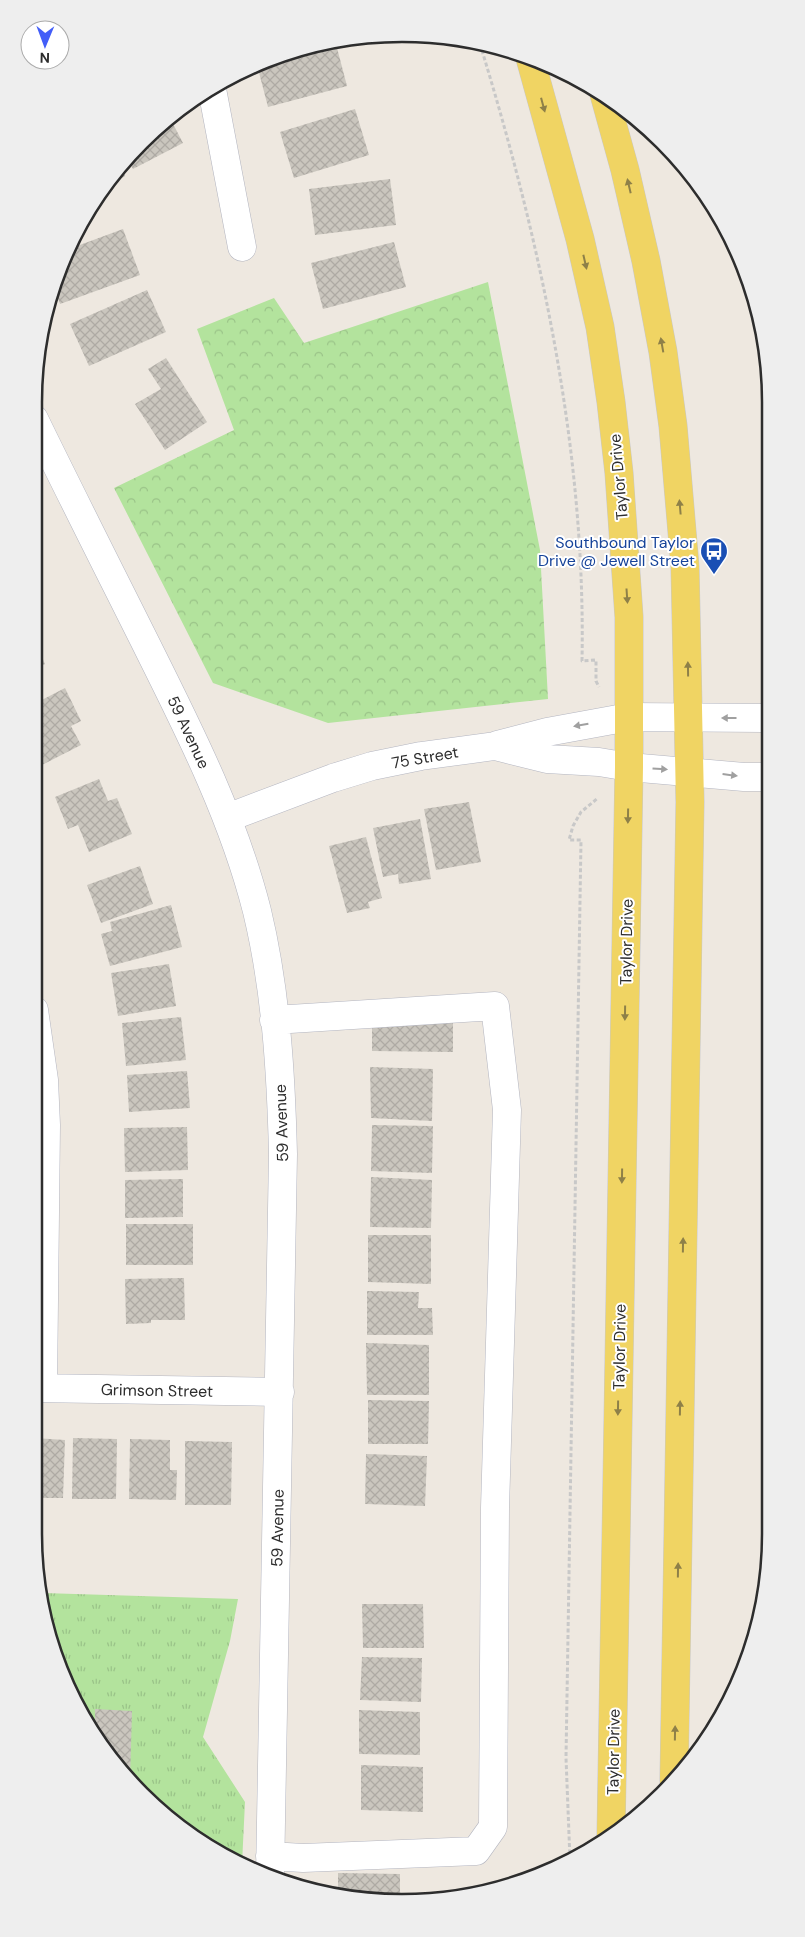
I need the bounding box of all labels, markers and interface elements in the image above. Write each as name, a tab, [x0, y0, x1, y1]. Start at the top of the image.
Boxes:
north arrow	[20, 20, 70, 70]
text: N	[40, 49, 50, 67]
one-way arrow	[539, 97, 547, 112]
one-way arrow	[625, 179, 633, 194]
one-way arrow	[581, 254, 589, 269]
one-way arrow	[657, 337, 665, 353]
street label: Taylor Drive	[604, 433, 633, 521]
one-way arrow	[676, 498, 684, 514]
place label: Southbound Taylor Drive @ Jewell Street	[538, 532, 695, 571]
bus stop icon: Southbound Taylor Drive @ Jewell Street	[699, 536, 729, 575]
one-way arrow	[624, 588, 632, 604]
one-way arrow	[684, 661, 692, 677]
street label: 59 Avenue	[163, 692, 215, 772]
one-way arrow	[721, 714, 737, 722]
one-way arrow	[573, 722, 589, 730]
street label: 75 Street	[390, 741, 460, 774]
one-way arrow	[652, 765, 668, 773]
one-way arrow	[722, 771, 738, 779]
one-way arrow	[624, 808, 632, 824]
street label: Taylor Drive	[615, 899, 638, 985]
one-way arrow	[621, 1005, 629, 1021]
street label: 59 Avenue	[270, 1084, 293, 1162]
one-way arrow	[618, 1168, 626, 1184]
one-way arrow	[679, 1237, 687, 1253]
street label: Taylor Drive	[608, 1304, 631, 1390]
street label: Grimson Street	[101, 1379, 213, 1402]
one-way arrow	[676, 1399, 684, 1415]
one-way arrow	[614, 1400, 622, 1416]
street label: 59 Avenue	[266, 1489, 289, 1567]
one-way arrow	[674, 1562, 682, 1578]
street label: Taylor Drive	[602, 1709, 625, 1795]
one-way arrow	[671, 1724, 679, 1740]

